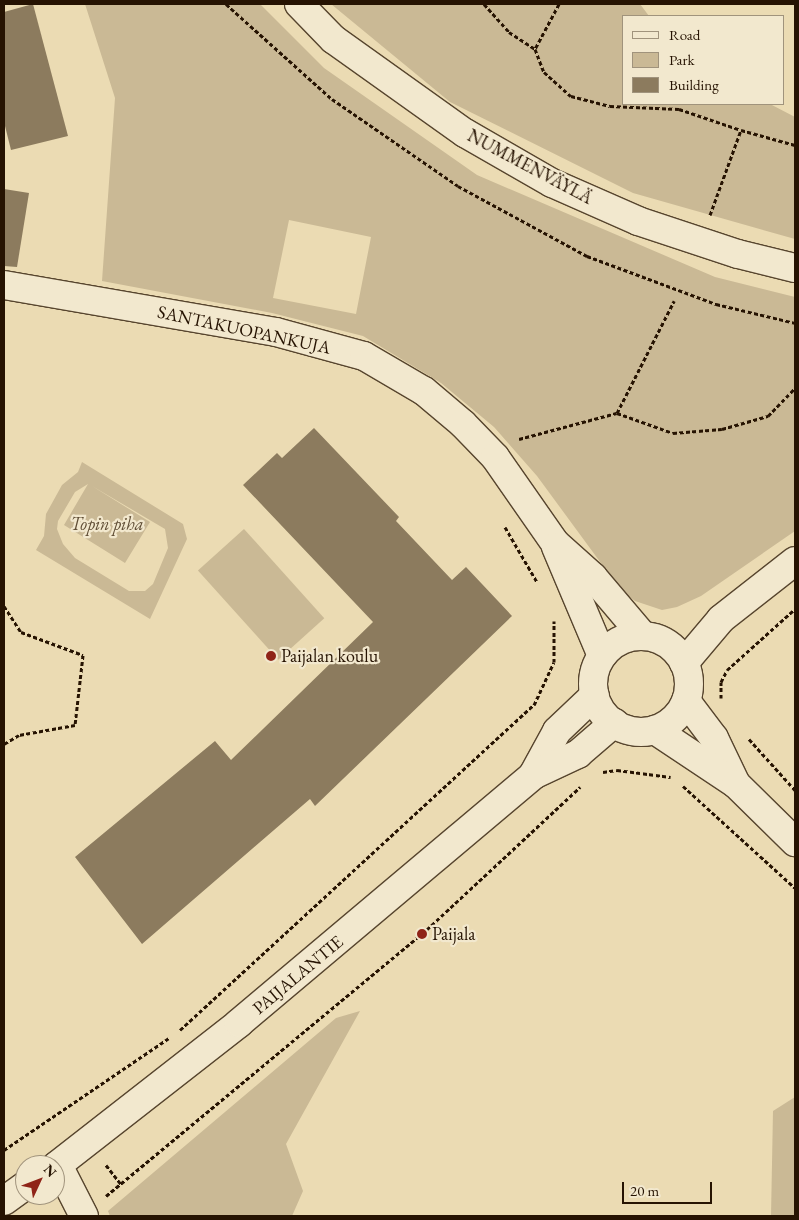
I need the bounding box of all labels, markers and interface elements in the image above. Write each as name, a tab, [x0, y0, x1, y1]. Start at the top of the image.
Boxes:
legend	[622, 15, 784, 105]
text: Road	[669, 25, 700, 44]
text: Park	[669, 50, 695, 69]
text: Building	[669, 75, 719, 94]
street label: NUMMENVÄYLÄ	[464, 125, 596, 209]
street label: SANTAKUOPANKUJA	[155, 301, 333, 359]
park label: Topin piha	[70, 513, 144, 535]
place label: Paijalan koulu	[281, 645, 378, 667]
marker: Paijalan koulu	[265, 650, 277, 662]
place label: Paijala	[432, 923, 475, 945]
marker: Paijala	[416, 928, 428, 940]
street label: PAIJALANTIE	[249, 931, 347, 1019]
north arrow	[15, 1155, 65, 1205]
text: N	[40, 1160, 61, 1181]
scale bar	[624, 1172, 714, 1204]
text: 20 m	[630, 1181, 659, 1200]

